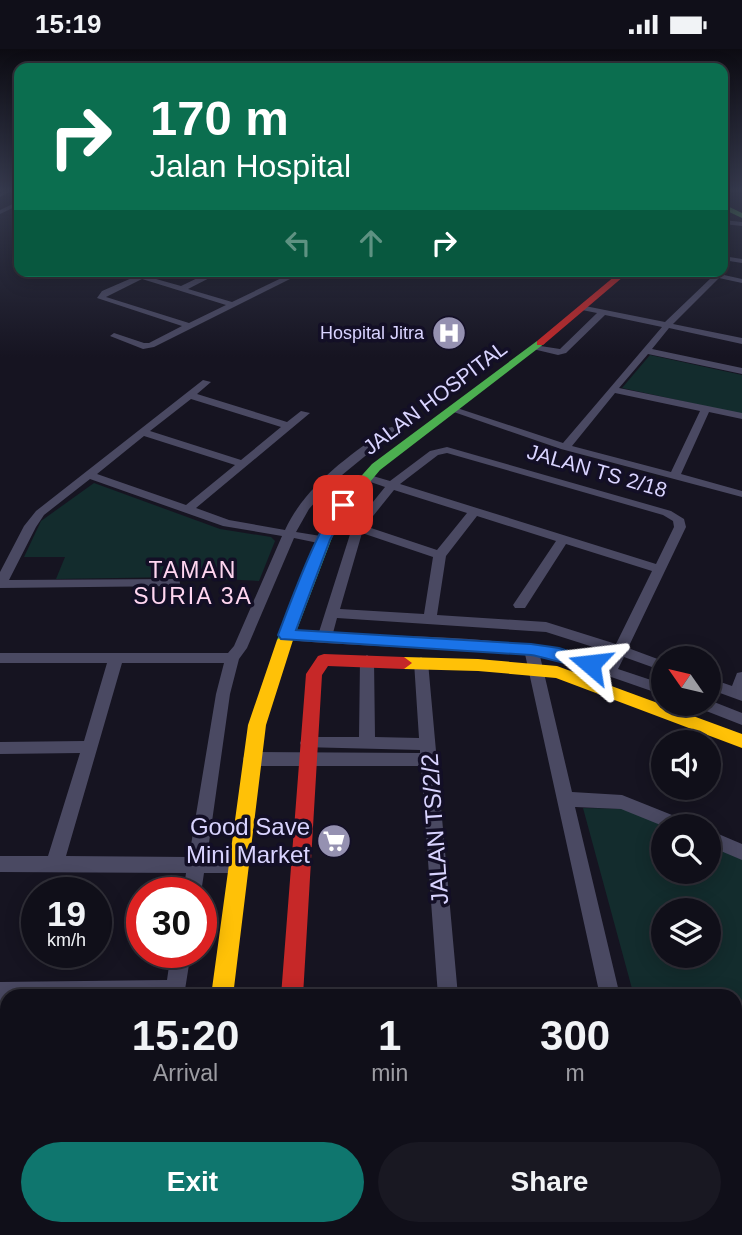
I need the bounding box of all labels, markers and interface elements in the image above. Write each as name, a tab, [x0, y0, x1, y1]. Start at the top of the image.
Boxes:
text: 15:19	[35, 9, 102, 39]
icon: right	[35, 91, 126, 182]
text: 170 m	[150, 91, 289, 145]
text: Jalan Hospital	[150, 148, 351, 184]
icon: left	[279, 224, 317, 262]
icon: ahead	[352, 224, 390, 262]
icon: right	[425, 224, 463, 262]
hospital icon: Hospital Jitra	[430, 314, 468, 352]
place label: Hospital Jitra	[320, 323, 425, 343]
street label: JALAN HOSPITAL	[358, 336, 511, 459]
street label: JALAN TS 2/18	[525, 440, 670, 501]
pin	[313, 475, 373, 535]
icon: arrive	[324, 486, 362, 524]
district label: TAMAN SURIA 3A	[133, 557, 253, 609]
position arrow	[553, 627, 627, 701]
north arrow	[651, 646, 721, 716]
map controls	[651, 646, 721, 968]
button: sound	[651, 730, 721, 800]
street label: JALAN TS/2/2	[416, 752, 453, 906]
place label: Good Save Mini Market	[186, 813, 310, 868]
button: search	[651, 814, 721, 884]
supermarket icon: Good Save Mini Market	[315, 822, 353, 860]
speed limit sign: 30	[126, 877, 217, 968]
text: 19	[47, 894, 86, 933]
button: layers	[651, 898, 721, 968]
text: km/h	[47, 930, 86, 950]
text: 15:20	[132, 1012, 239, 1059]
text: 1	[378, 1012, 401, 1059]
text: 300	[540, 1012, 610, 1059]
text: Arrival	[153, 1060, 218, 1086]
text: min	[371, 1060, 408, 1086]
text: m	[566, 1060, 585, 1086]
button: Exit	[21, 1142, 364, 1222]
button: Share	[378, 1142, 721, 1222]

